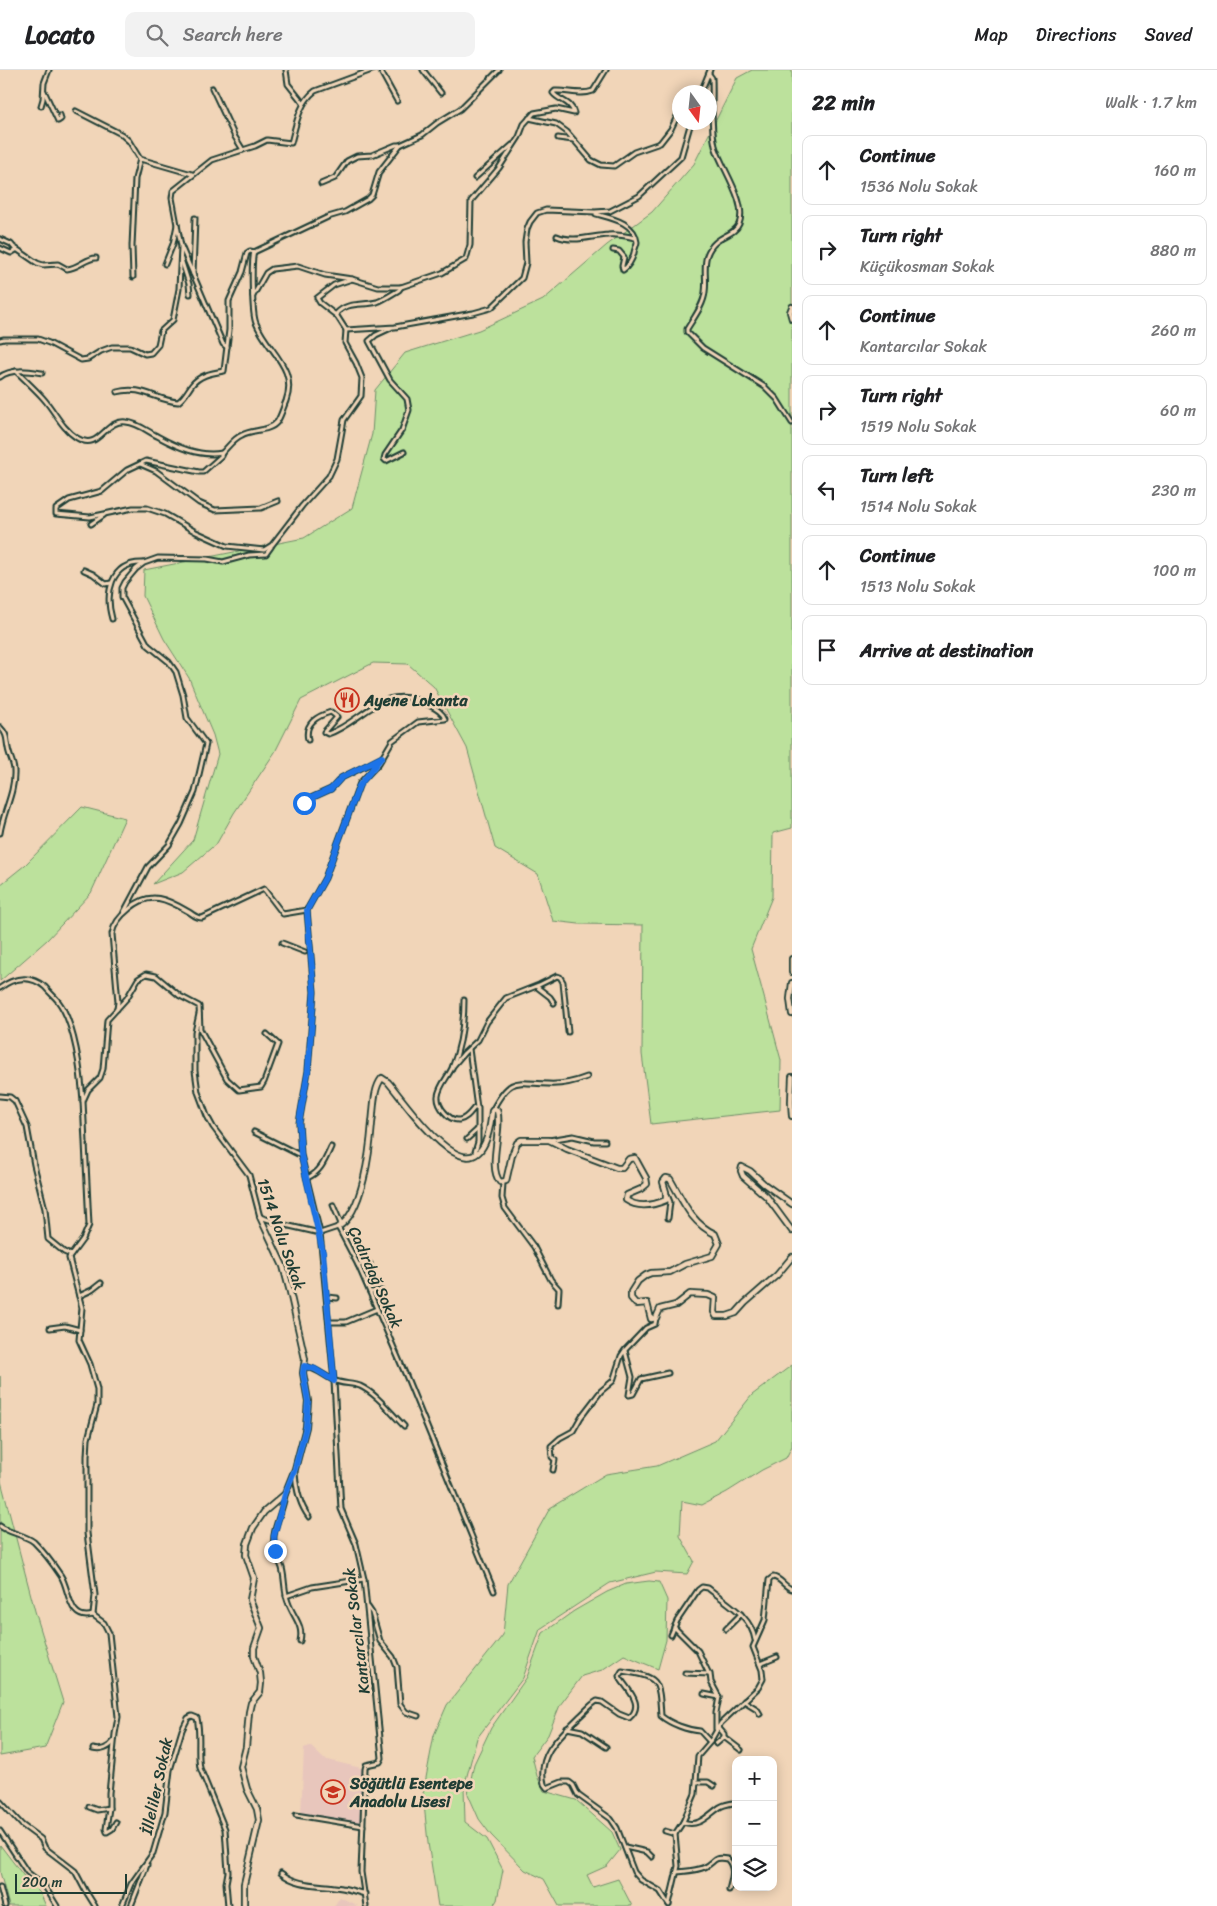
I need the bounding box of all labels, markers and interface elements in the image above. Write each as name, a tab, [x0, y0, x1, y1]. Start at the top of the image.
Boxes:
search box	[125, 12, 475, 57]
text: Locato	[25, 14, 95, 56]
text: Search here	[183, 18, 283, 51]
text: Map	[975, 19, 1008, 51]
text: Directions	[1036, 19, 1117, 51]
text: Saved	[1145, 19, 1192, 51]
icon: search	[143, 21, 171, 49]
text: 22 min	[812, 84, 875, 122]
north arrow	[672, 85, 717, 130]
text: Walk · 1.7 km	[1105, 88, 1197, 117]
text: Continue	[860, 139, 936, 172]
icon: ahead	[813, 156, 841, 184]
text: 160 m	[1153, 156, 1196, 185]
text: 1536 Nolu Sokak	[860, 172, 978, 201]
text: Turn right	[860, 219, 942, 252]
icon: right	[813, 236, 841, 264]
text: 880 m	[1150, 236, 1196, 265]
text: Küçükosman Sokak	[860, 252, 995, 281]
text: Continue	[860, 299, 936, 332]
icon: ahead	[813, 316, 841, 344]
text: 260 m	[1151, 316, 1196, 345]
text: Kantarcılar Sokak	[860, 332, 987, 361]
text: Turn right	[860, 379, 942, 412]
icon: right	[813, 396, 841, 424]
text: 60 m	[1160, 396, 1196, 425]
text: 1519 Nolu Sokak	[860, 412, 977, 441]
text: Turn left	[860, 459, 933, 492]
icon: left	[813, 476, 841, 504]
text: 230 m	[1151, 476, 1196, 505]
text: 1514 Nolu Sokak	[860, 492, 977, 521]
text: Continue	[860, 539, 936, 572]
icon: ahead	[813, 556, 841, 584]
text: 100 m	[1152, 556, 1196, 585]
text: 1513 Nolu Sokak	[860, 572, 976, 601]
text: Arrive at destination	[860, 634, 1033, 667]
icon: arrive	[813, 636, 841, 664]
place label: Ayene Lokanta	[363, 686, 468, 715]
restaurant icon: Ayene Lokanta	[334, 687, 360, 713]
route start	[293, 792, 316, 815]
street label: 1514 Nolu Sokak	[249, 1174, 314, 1294]
street label: Çadırdağ Sokak	[340, 1221, 411, 1333]
route end	[264, 1540, 287, 1563]
street label: Kantarcılar Sokak	[334, 1566, 379, 1696]
street label: İlleliler Sokak	[132, 1734, 181, 1838]
map controls	[732, 1756, 777, 1891]
button: +	[732, 1756, 777, 1801]
place label: Söğütlü Esentepe Anadolu Lisesi	[349, 1769, 473, 1816]
school or university icon: Söğütlü Esentepe Anadolu Lisesi	[320, 1779, 346, 1805]
button: −	[732, 1801, 777, 1846]
button: layers	[732, 1846, 777, 1891]
text: 200 m	[22, 1870, 62, 1895]
scale bar	[15, 1871, 128, 1894]

